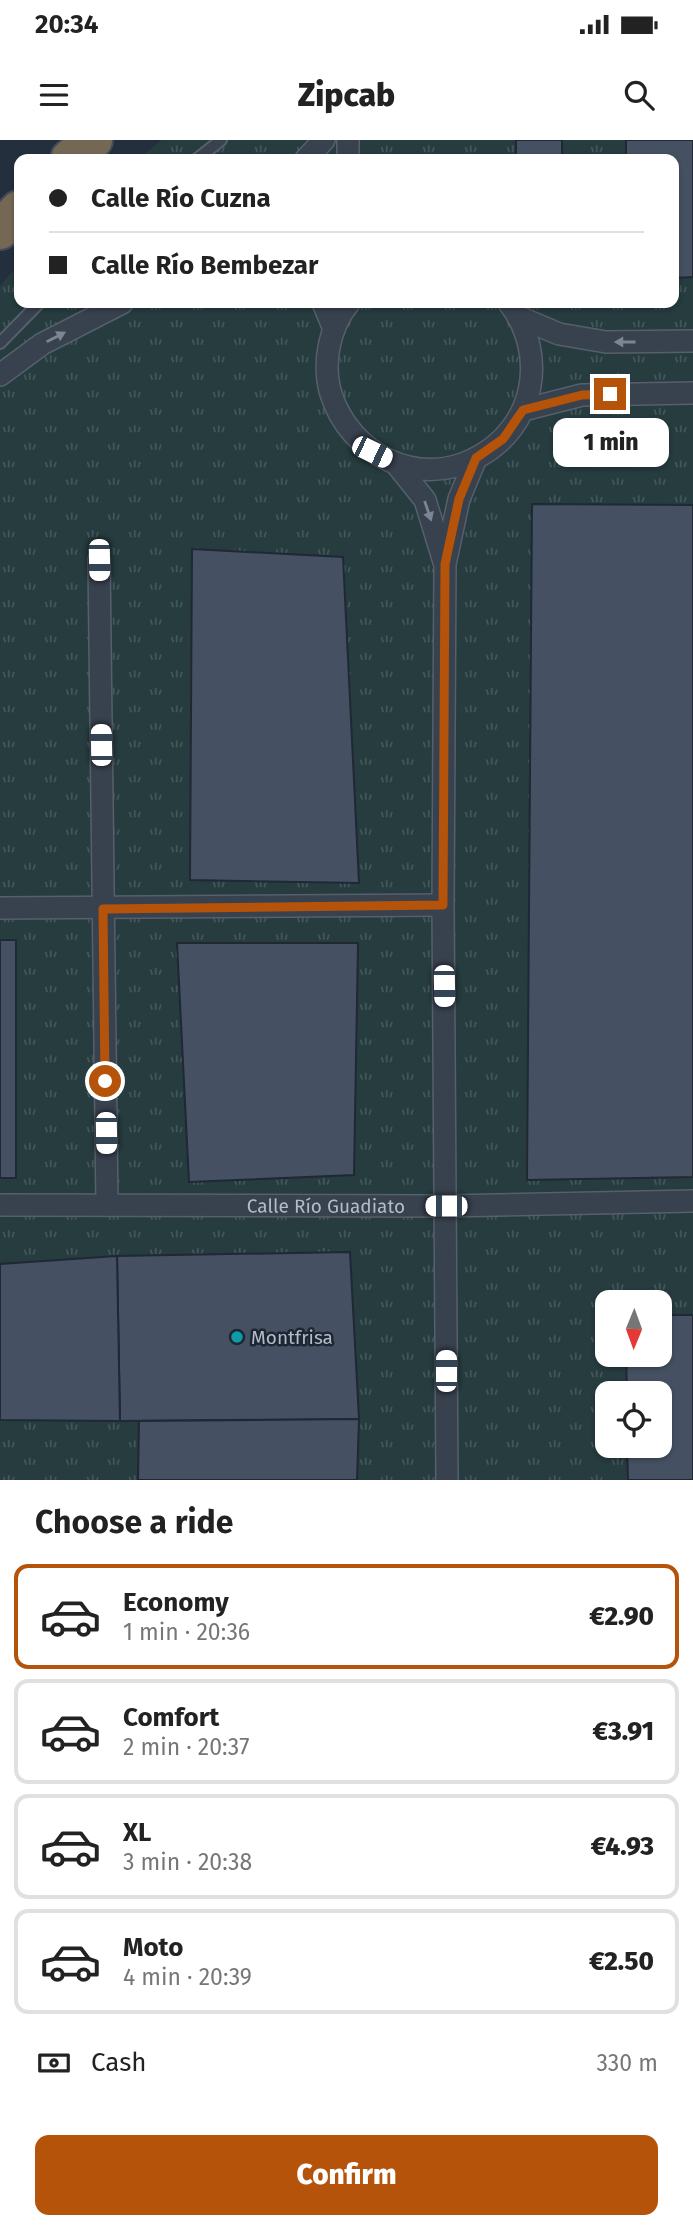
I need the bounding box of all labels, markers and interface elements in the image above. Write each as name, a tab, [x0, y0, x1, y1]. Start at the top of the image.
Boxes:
text: 20:34	[35, 9, 98, 40]
icon: menu	[35, 76, 73, 114]
text: Zipcab	[298, 76, 395, 114]
icon: search	[620, 76, 658, 114]
text: Calle Río Cuzna	[91, 183, 271, 214]
text: Calle Río Bembezar	[91, 250, 318, 281]
one-way arrow	[46, 331, 66, 342]
one-way arrow	[614, 336, 636, 348]
route end	[594, 378, 626, 410]
callout: 1 min	[552, 418, 668, 468]
text: 1 min	[583, 428, 639, 456]
car	[349, 433, 396, 471]
one-way arrow	[423, 500, 434, 521]
car	[89, 539, 110, 581]
car	[91, 724, 112, 766]
car	[434, 965, 455, 1007]
route start	[89, 1065, 121, 1097]
car	[96, 1112, 117, 1154]
street label: Calle Río Guadiato	[247, 1195, 405, 1218]
car	[426, 1196, 468, 1217]
north arrow	[595, 1290, 672, 1367]
map controls	[595, 1290, 672, 1458]
place label: Montfrisa	[251, 1326, 333, 1349]
marker: Montfrisa	[229, 1329, 245, 1345]
car	[436, 1350, 457, 1392]
button: locate	[595, 1381, 672, 1458]
text: Choose a ride	[35, 1503, 233, 1541]
icon: car	[39, 1585, 102, 1648]
text: Economy	[123, 1587, 229, 1618]
text: €2.90	[589, 1601, 654, 1632]
text: 1 min · 20:36	[123, 1618, 250, 1646]
icon: car	[39, 1700, 102, 1763]
text: Comfort	[123, 1702, 219, 1733]
text: €3.91	[593, 1716, 654, 1747]
text: 2 min · 20:37	[123, 1733, 249, 1761]
icon: car	[39, 1815, 102, 1878]
text: XL	[123, 1817, 151, 1848]
text: €4.93	[591, 1831, 654, 1862]
text: 3 min · 20:38	[123, 1848, 252, 1876]
icon: car	[39, 1930, 102, 1993]
text: Moto	[123, 1932, 183, 1963]
text: €2.50	[589, 1946, 654, 1977]
text: 4 min · 20:39	[123, 1963, 252, 1991]
icon: cash	[35, 2044, 73, 2082]
text: Cash	[91, 2047, 147, 2078]
text: 330 m	[596, 2049, 658, 2077]
button: Confirm	[35, 2135, 658, 2215]

